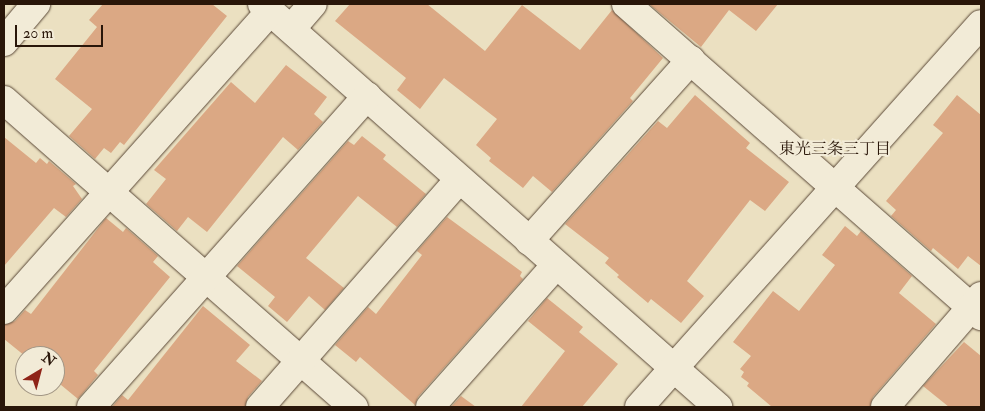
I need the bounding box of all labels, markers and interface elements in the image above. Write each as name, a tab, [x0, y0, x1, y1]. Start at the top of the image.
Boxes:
scale bar	[18, 15, 105, 47]
text: 20 m	[23, 24, 53, 43]
district label: 東光三条三丁目	[779, 139, 891, 159]
north arrow	[15, 346, 65, 396]
text: N	[39, 349, 59, 370]

